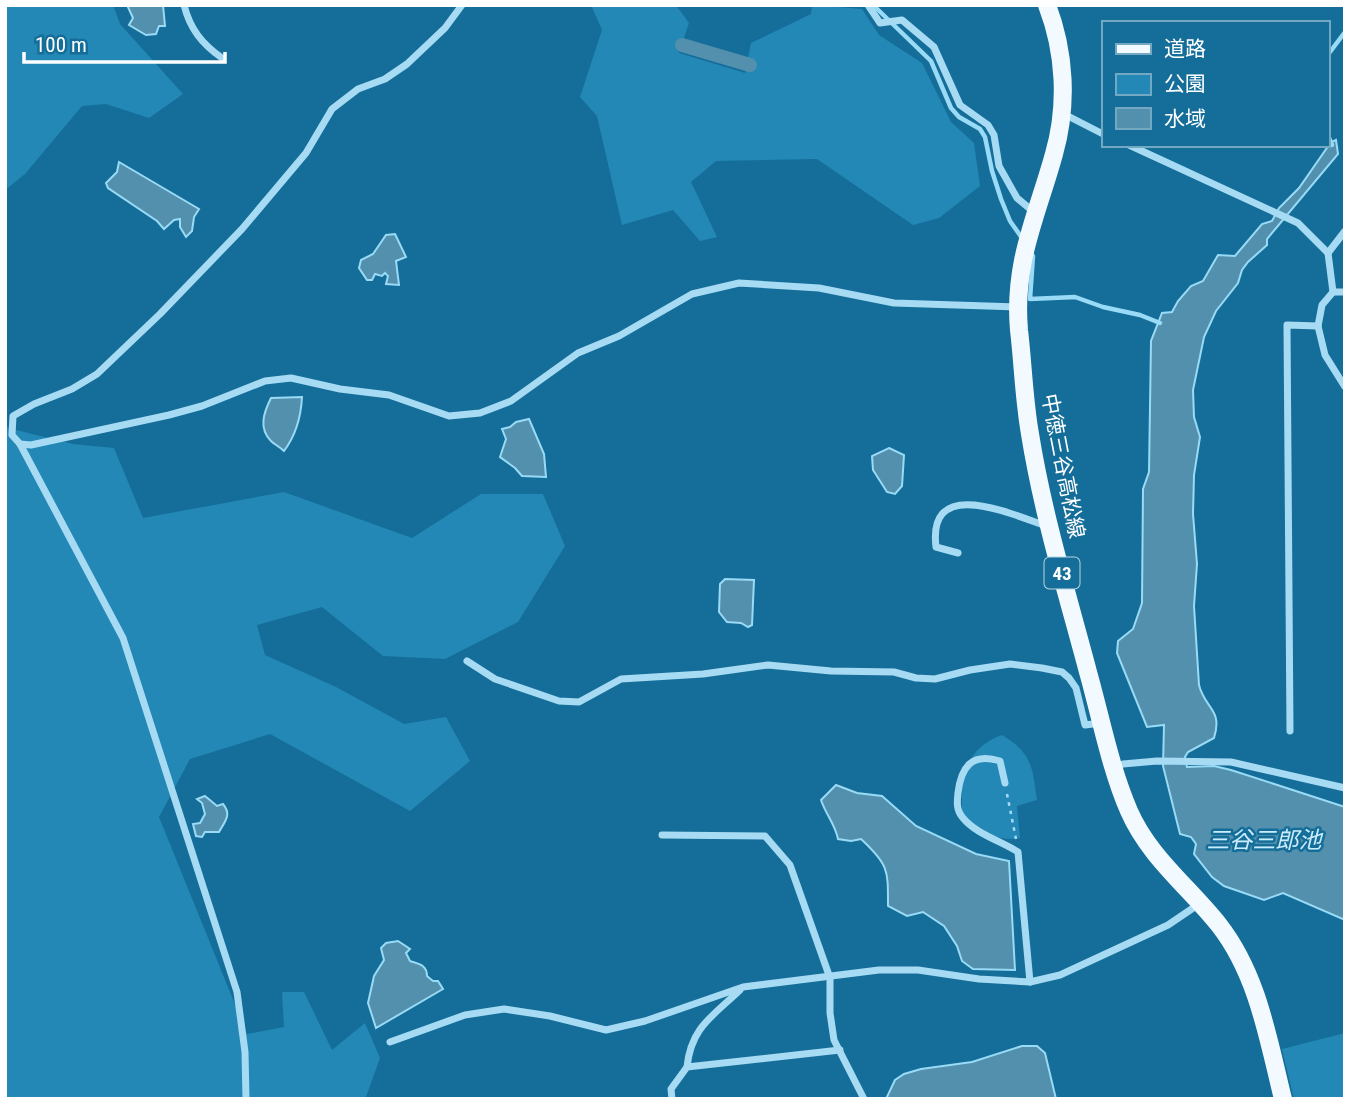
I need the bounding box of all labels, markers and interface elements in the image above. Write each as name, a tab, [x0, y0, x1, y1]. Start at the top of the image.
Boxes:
scale bar	[24, 21, 226, 65]
legend	[1102, 21, 1329, 147]
text: 100 m	[35, 33, 87, 57]
text: 道路	[1164, 37, 1206, 61]
text: 公園	[1164, 72, 1206, 96]
text: 水域	[1164, 107, 1206, 131]
street label: 中徳三谷高松線	[1037, 392, 1089, 540]
road number: 43	[1044, 558, 1080, 588]
water label: 三谷三郎池	[1207, 827, 1324, 854]

